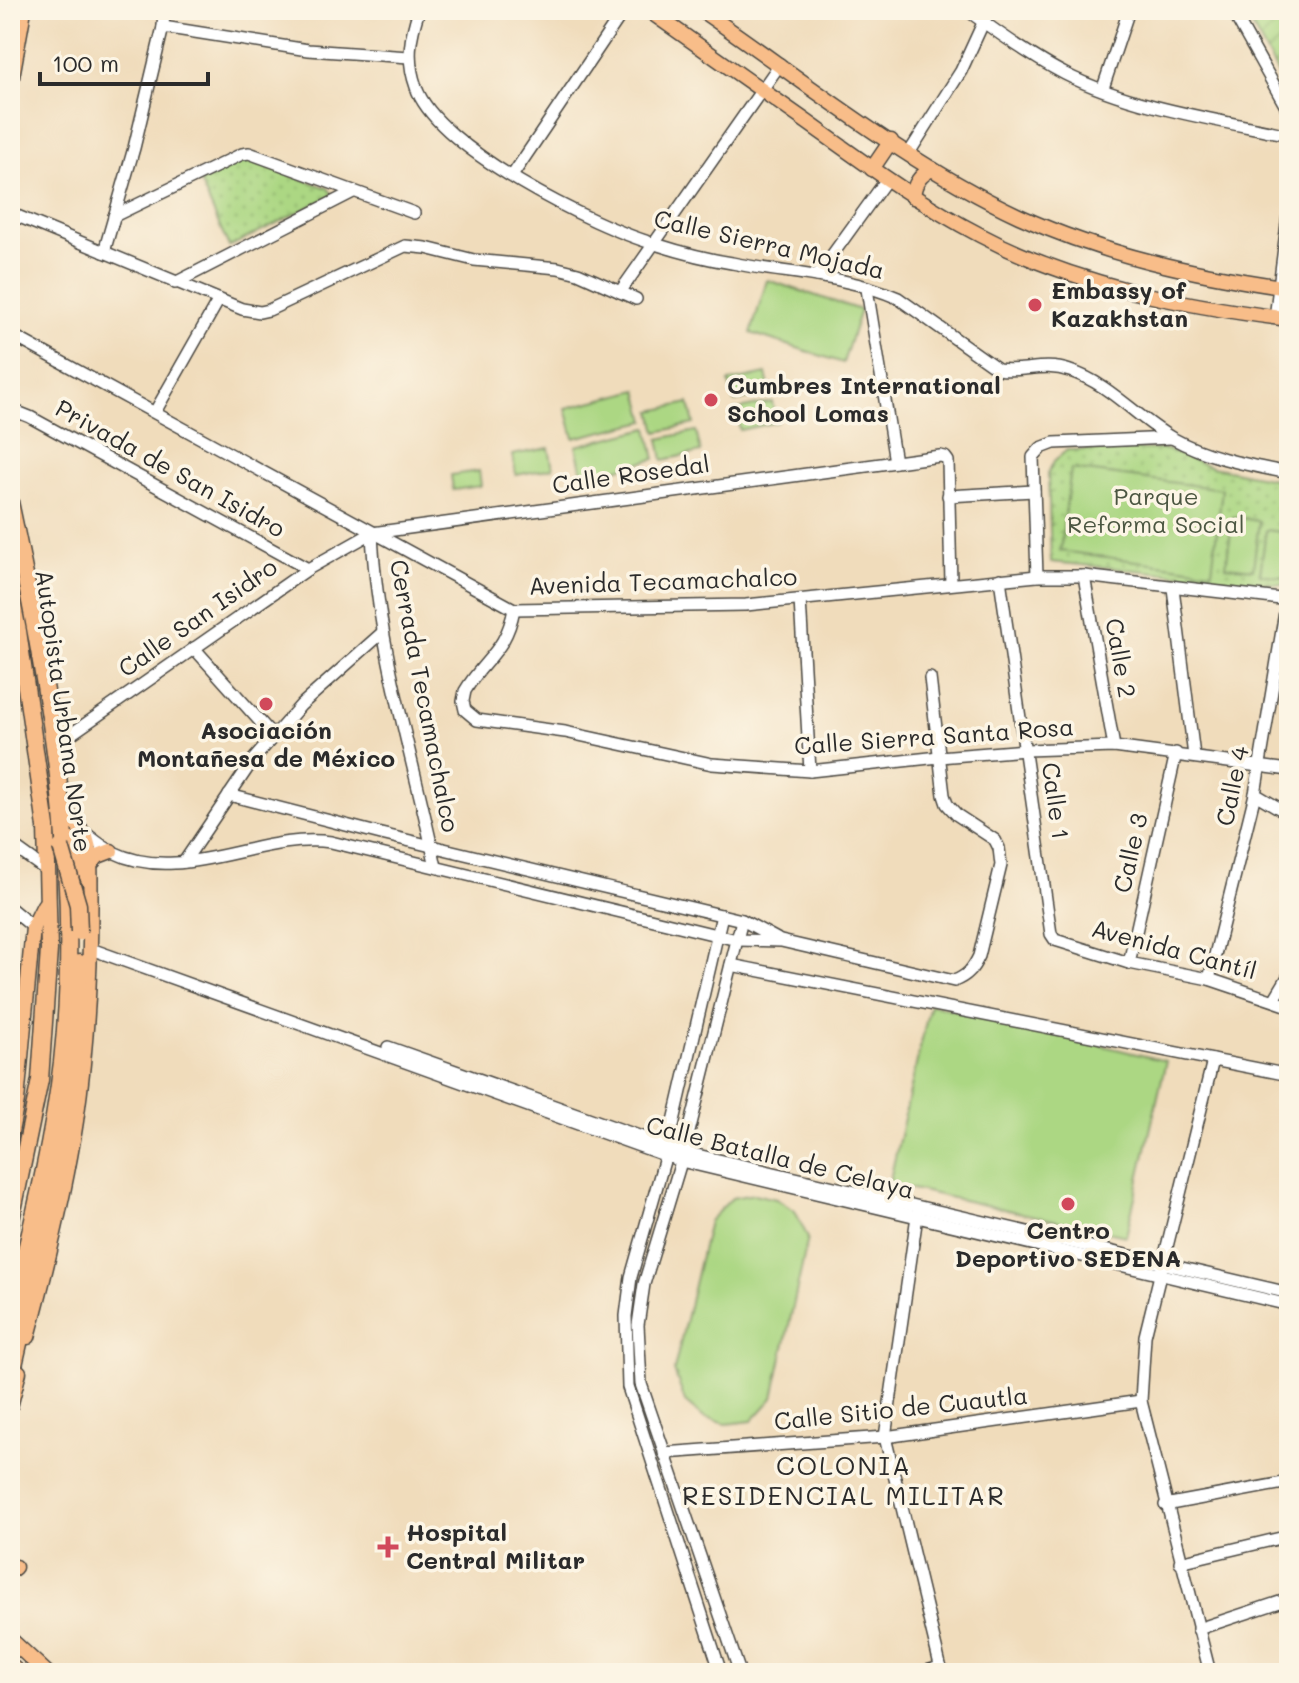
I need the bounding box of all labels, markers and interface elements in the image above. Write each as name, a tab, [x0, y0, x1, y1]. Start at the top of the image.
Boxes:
scale bar	[40, 36, 208, 86]
text: 100 m	[52, 47, 119, 78]
street label: Calle Sierra Mojada	[651, 202, 888, 285]
place label: Embassy of Kazakhstan	[1051, 274, 1188, 333]
marker: Embassy of Kazakhstan	[1026, 296, 1044, 314]
place label: Cumbres International School Lomas	[727, 369, 1001, 428]
marker: Cumbres International School Lomas	[702, 391, 720, 409]
street label: Privada de San Isidro	[50, 392, 291, 544]
street label: Calle Rosedal	[550, 447, 712, 500]
park label: Parque Reforma Social	[1067, 480, 1245, 539]
street label: Calle San Isidro	[112, 550, 283, 683]
street label: Cerrada Tecamachalco	[384, 557, 467, 835]
street label: Avenida Tecamachalco	[528, 560, 798, 601]
street label: Autopista Urbana Norte	[29, 567, 100, 854]
street label: Calle 2	[1099, 616, 1144, 700]
marker: Asociación Montañesa de México	[257, 695, 275, 713]
street label: Calle Sierra Santa Rosa	[793, 710, 1075, 761]
place label: Asociación Montañesa de México	[137, 714, 395, 773]
street label: Calle 4	[1208, 743, 1255, 828]
street label: Calle 1	[1036, 760, 1077, 841]
street label: Calle 3	[1105, 810, 1154, 895]
street label: Avenida Cantíl	[1088, 912, 1260, 985]
street label: Calle Batalla de Celaya	[643, 1108, 917, 1205]
marker: Centro Deportivo SEDENA	[1059, 1195, 1077, 1213]
place label: Centro Deportivo SEDENA	[955, 1214, 1181, 1273]
street label: Calle Sitio de Cuautla	[772, 1379, 1029, 1436]
district label: COLONIA RESIDENCIAL MILITAR	[682, 1448, 1006, 1512]
place label: Hospital Central Militar	[406, 1516, 585, 1575]
marker: Hospital Central Militar	[377, 1536, 399, 1558]

